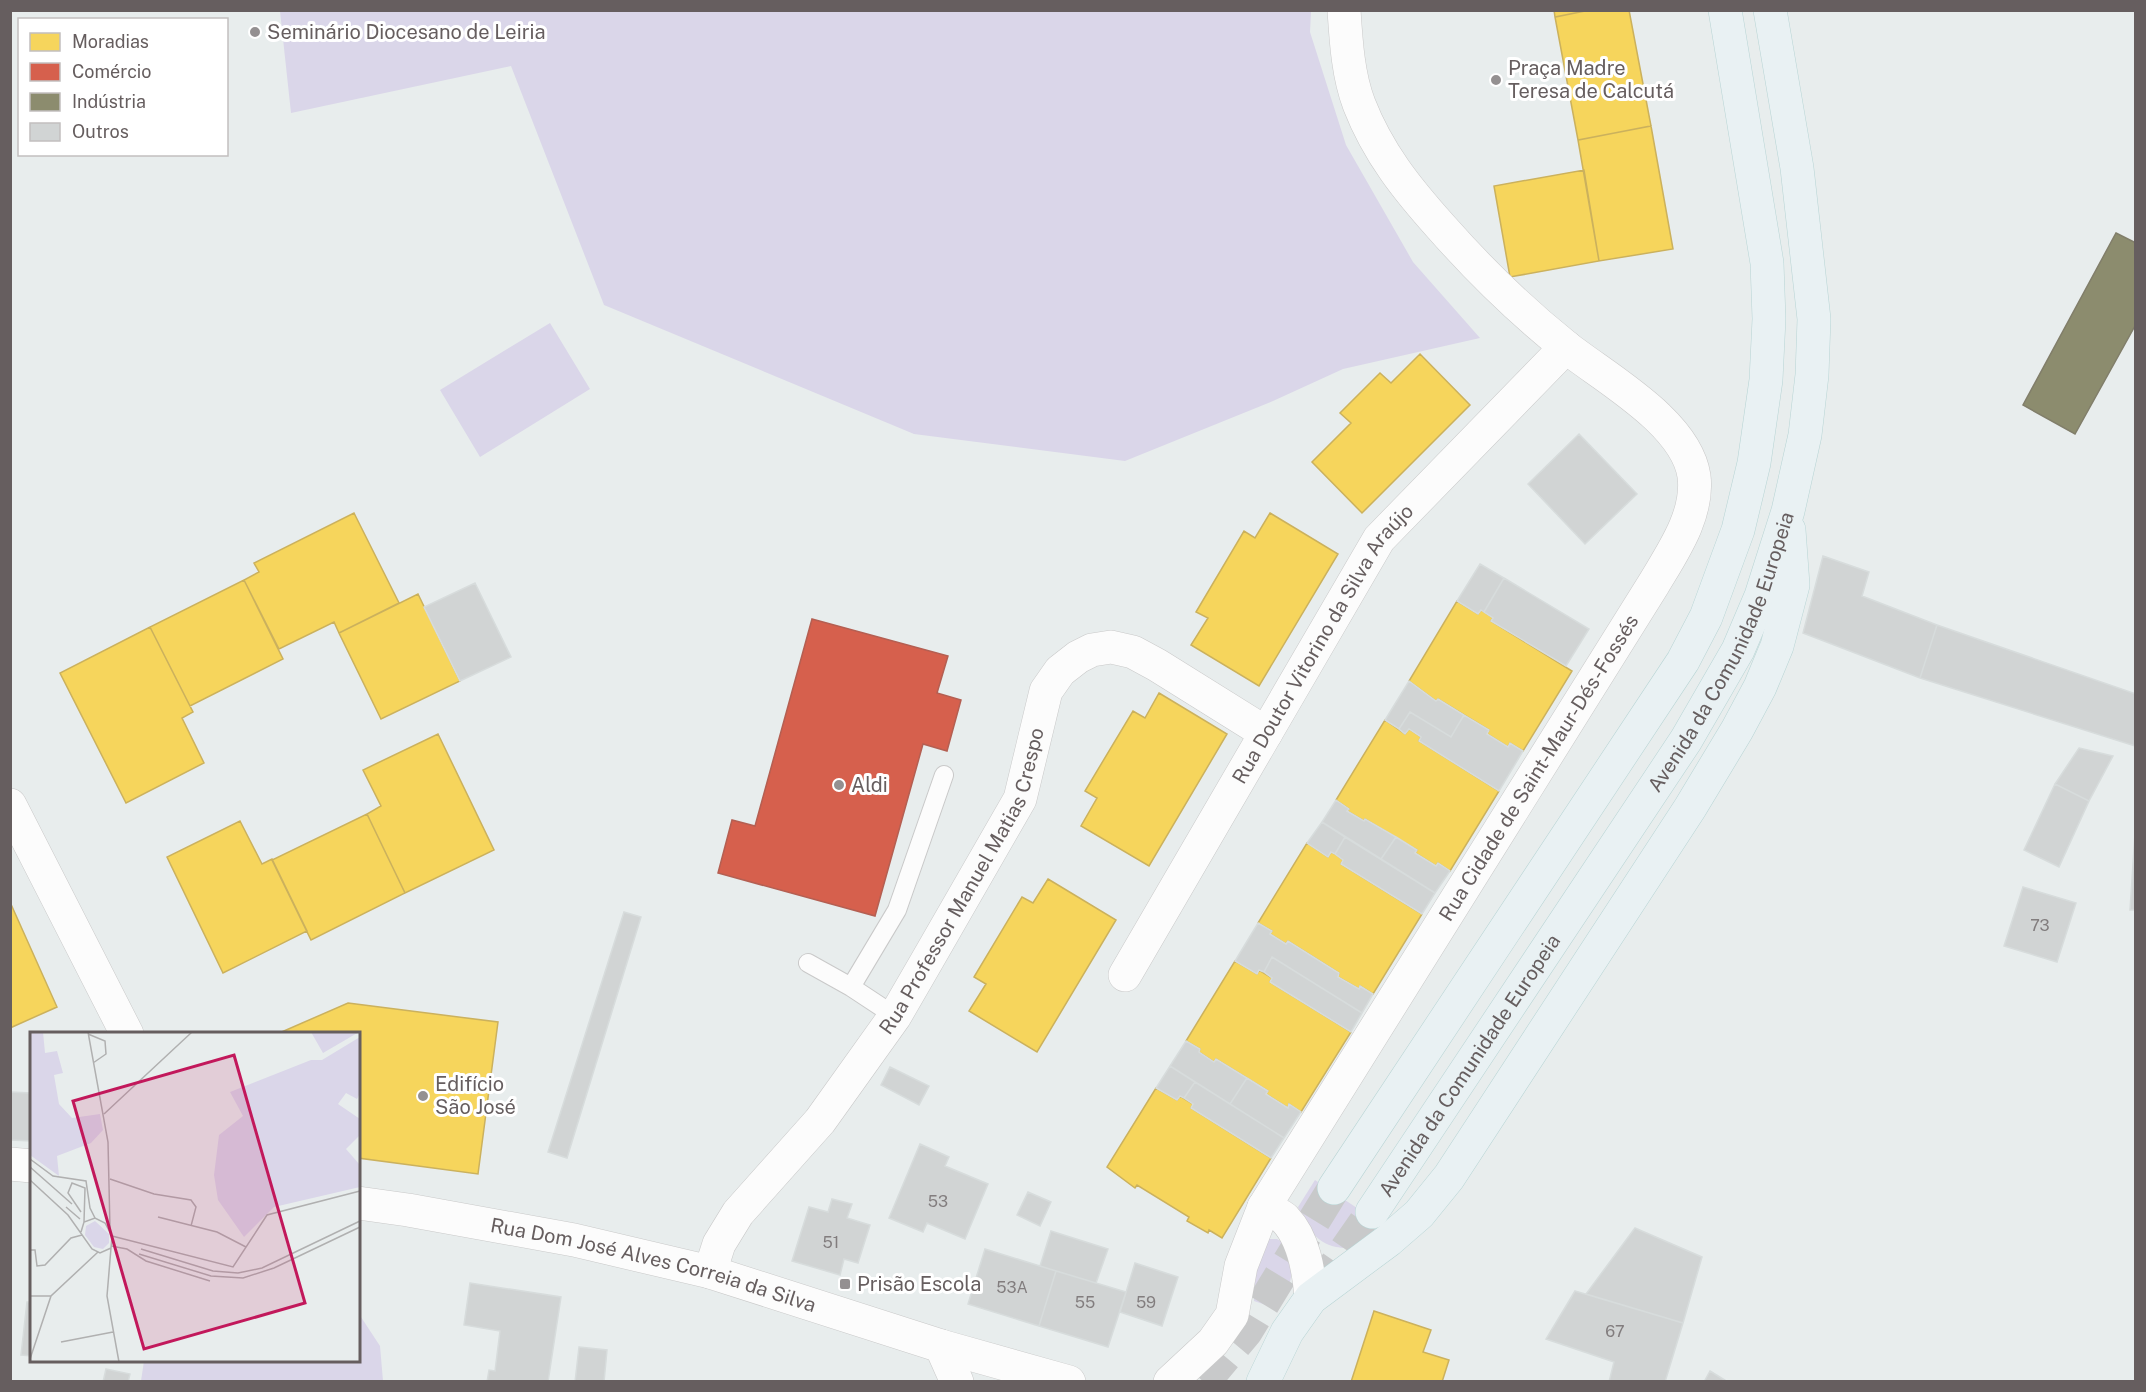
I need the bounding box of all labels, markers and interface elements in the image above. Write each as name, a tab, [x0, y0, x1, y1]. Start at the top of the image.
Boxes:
legend	[18, 18, 228, 156]
place label: Seminário Diocesano de Leiria	[267, 20, 546, 44]
marker: Seminário Diocesano de Leiria	[248, 25, 262, 39]
text: Moradias	[72, 31, 149, 52]
place label: Praça Madre Teresa de Calcutá	[1508, 56, 1674, 103]
text: Comércio	[72, 61, 152, 82]
marker: Praça Madre Teresa de Calcutá	[1489, 73, 1503, 87]
text: Indústria	[72, 91, 146, 112]
text: Outros	[72, 121, 129, 142]
street label: Rua Doutor Vitorino da Silva Araújo	[1227, 499, 1418, 788]
street label: Avenida da Comunidade Europeia	[1643, 509, 1799, 797]
street label: Rua Cidade de Saint-Maur-Dés-Fossés	[1434, 610, 1643, 925]
street label: Rua Professor Manuel Matias Crespo	[874, 725, 1049, 1039]
place label: Aldi	[851, 773, 888, 797]
marker: Aldi	[832, 778, 846, 792]
house number: 73	[2030, 916, 2050, 935]
street label: Avenida da Comunidade Europeia	[1374, 930, 1565, 1201]
inset map	[30, 1032, 360, 1362]
place label: Edifício São José	[435, 1072, 516, 1119]
marker: Edifício São José	[416, 1089, 430, 1103]
house number: 53	[928, 1192, 948, 1211]
street label: Rua Dom José Alves Correia da Silva	[489, 1213, 819, 1317]
house number: 51	[823, 1233, 839, 1252]
place label: Prisão Escola	[857, 1272, 981, 1296]
marker: Prisão Escola	[838, 1277, 852, 1291]
house number: 53A	[996, 1278, 1028, 1297]
house number: 55	[1075, 1293, 1095, 1312]
house number: 59	[1136, 1293, 1156, 1312]
house number: 67	[1605, 1322, 1625, 1341]

